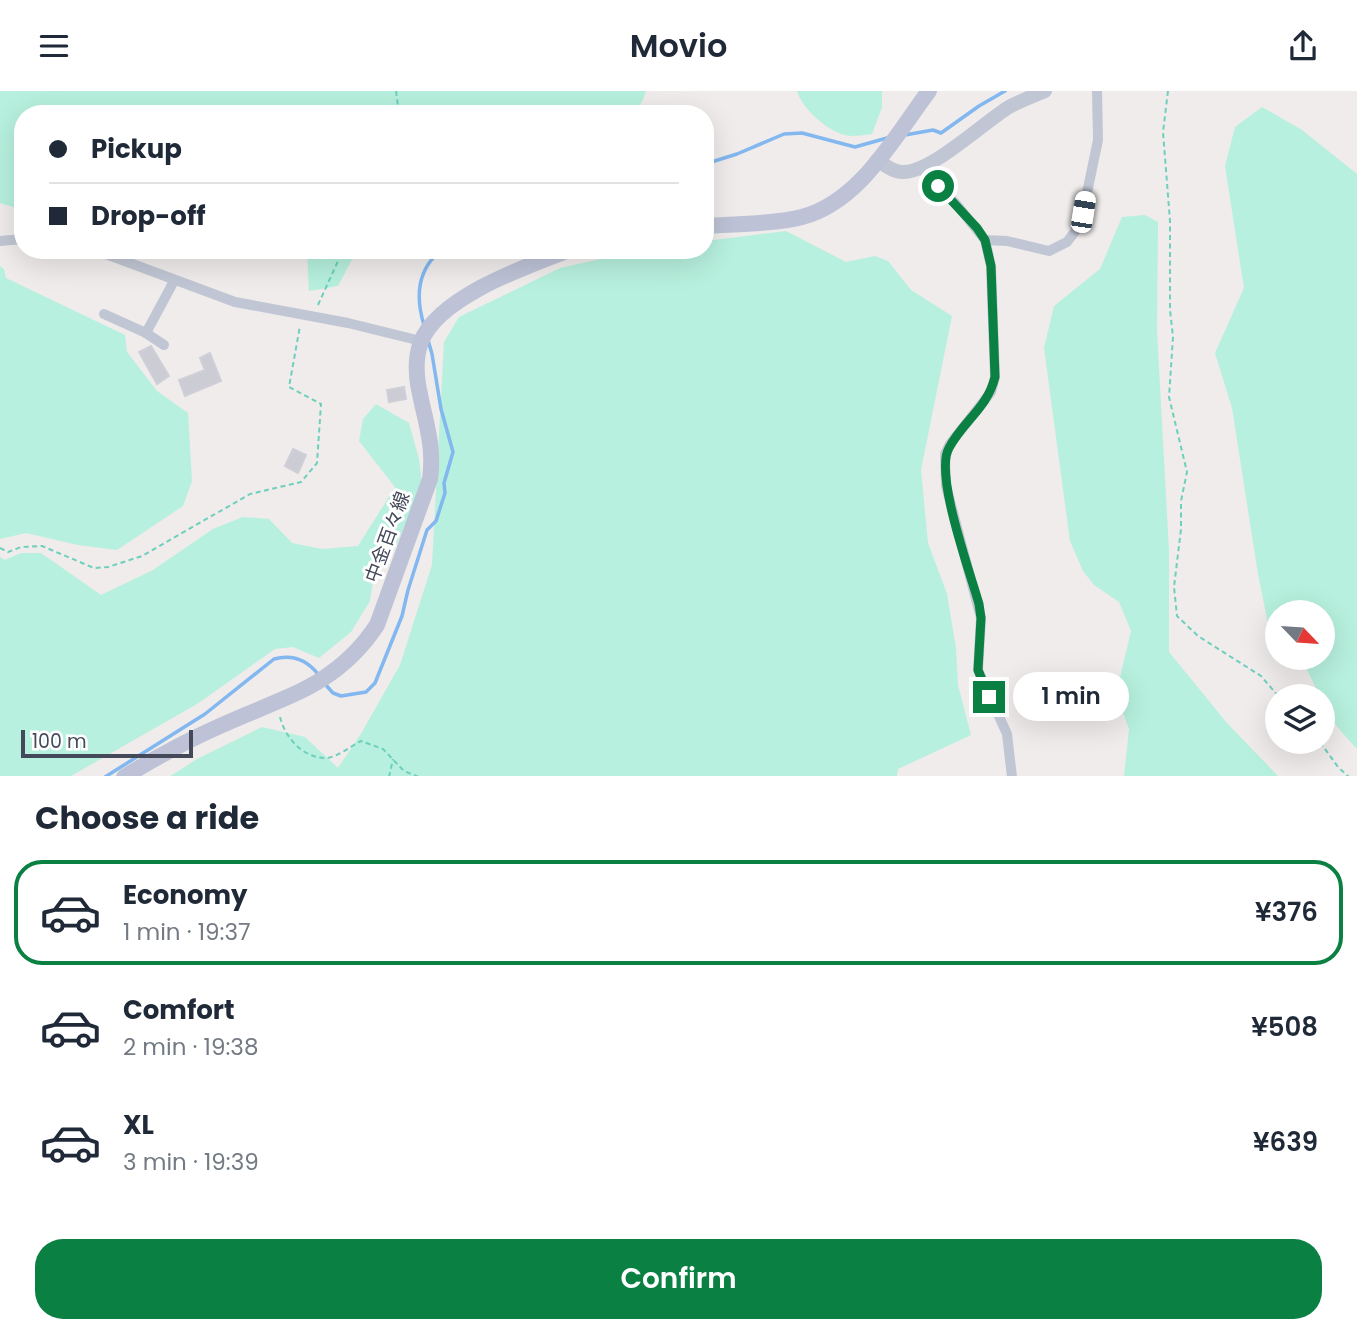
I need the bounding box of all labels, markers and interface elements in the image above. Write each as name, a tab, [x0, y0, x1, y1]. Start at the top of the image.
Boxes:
text: Movio	[630, 23, 727, 68]
icon: menu	[35, 27, 73, 65]
icon: share	[1284, 27, 1322, 65]
text: Pickup	[91, 131, 182, 167]
route start	[922, 170, 954, 202]
car	[1070, 190, 1097, 234]
text: Drop-off	[91, 198, 206, 234]
street label: 中金百々線	[359, 488, 416, 586]
north arrow	[1265, 600, 1335, 670]
map controls	[1265, 600, 1335, 754]
callout: 1 min	[1014, 673, 1129, 721]
text: 1 min	[1041, 680, 1101, 712]
route end	[973, 681, 1005, 713]
button: layers	[1265, 684, 1335, 754]
scale bar	[21, 727, 192, 759]
text: 100 m	[32, 728, 87, 755]
text: Choose a ride	[35, 795, 259, 840]
text: Economy	[123, 877, 247, 913]
icon: car	[39, 881, 102, 944]
text: ¥376	[1255, 894, 1318, 930]
text: 1 min · 19:37	[123, 916, 251, 948]
text: Comfort	[123, 992, 235, 1028]
icon: car	[39, 996, 102, 1059]
text: ¥508	[1251, 1009, 1318, 1045]
text: 2 min · 19:38	[123, 1031, 258, 1063]
text: XL	[123, 1107, 154, 1143]
icon: car	[39, 1111, 102, 1174]
text: ¥639	[1253, 1124, 1318, 1160]
text: 3 min · 19:39	[123, 1146, 259, 1178]
button: Confirm	[35, 1239, 1322, 1319]

